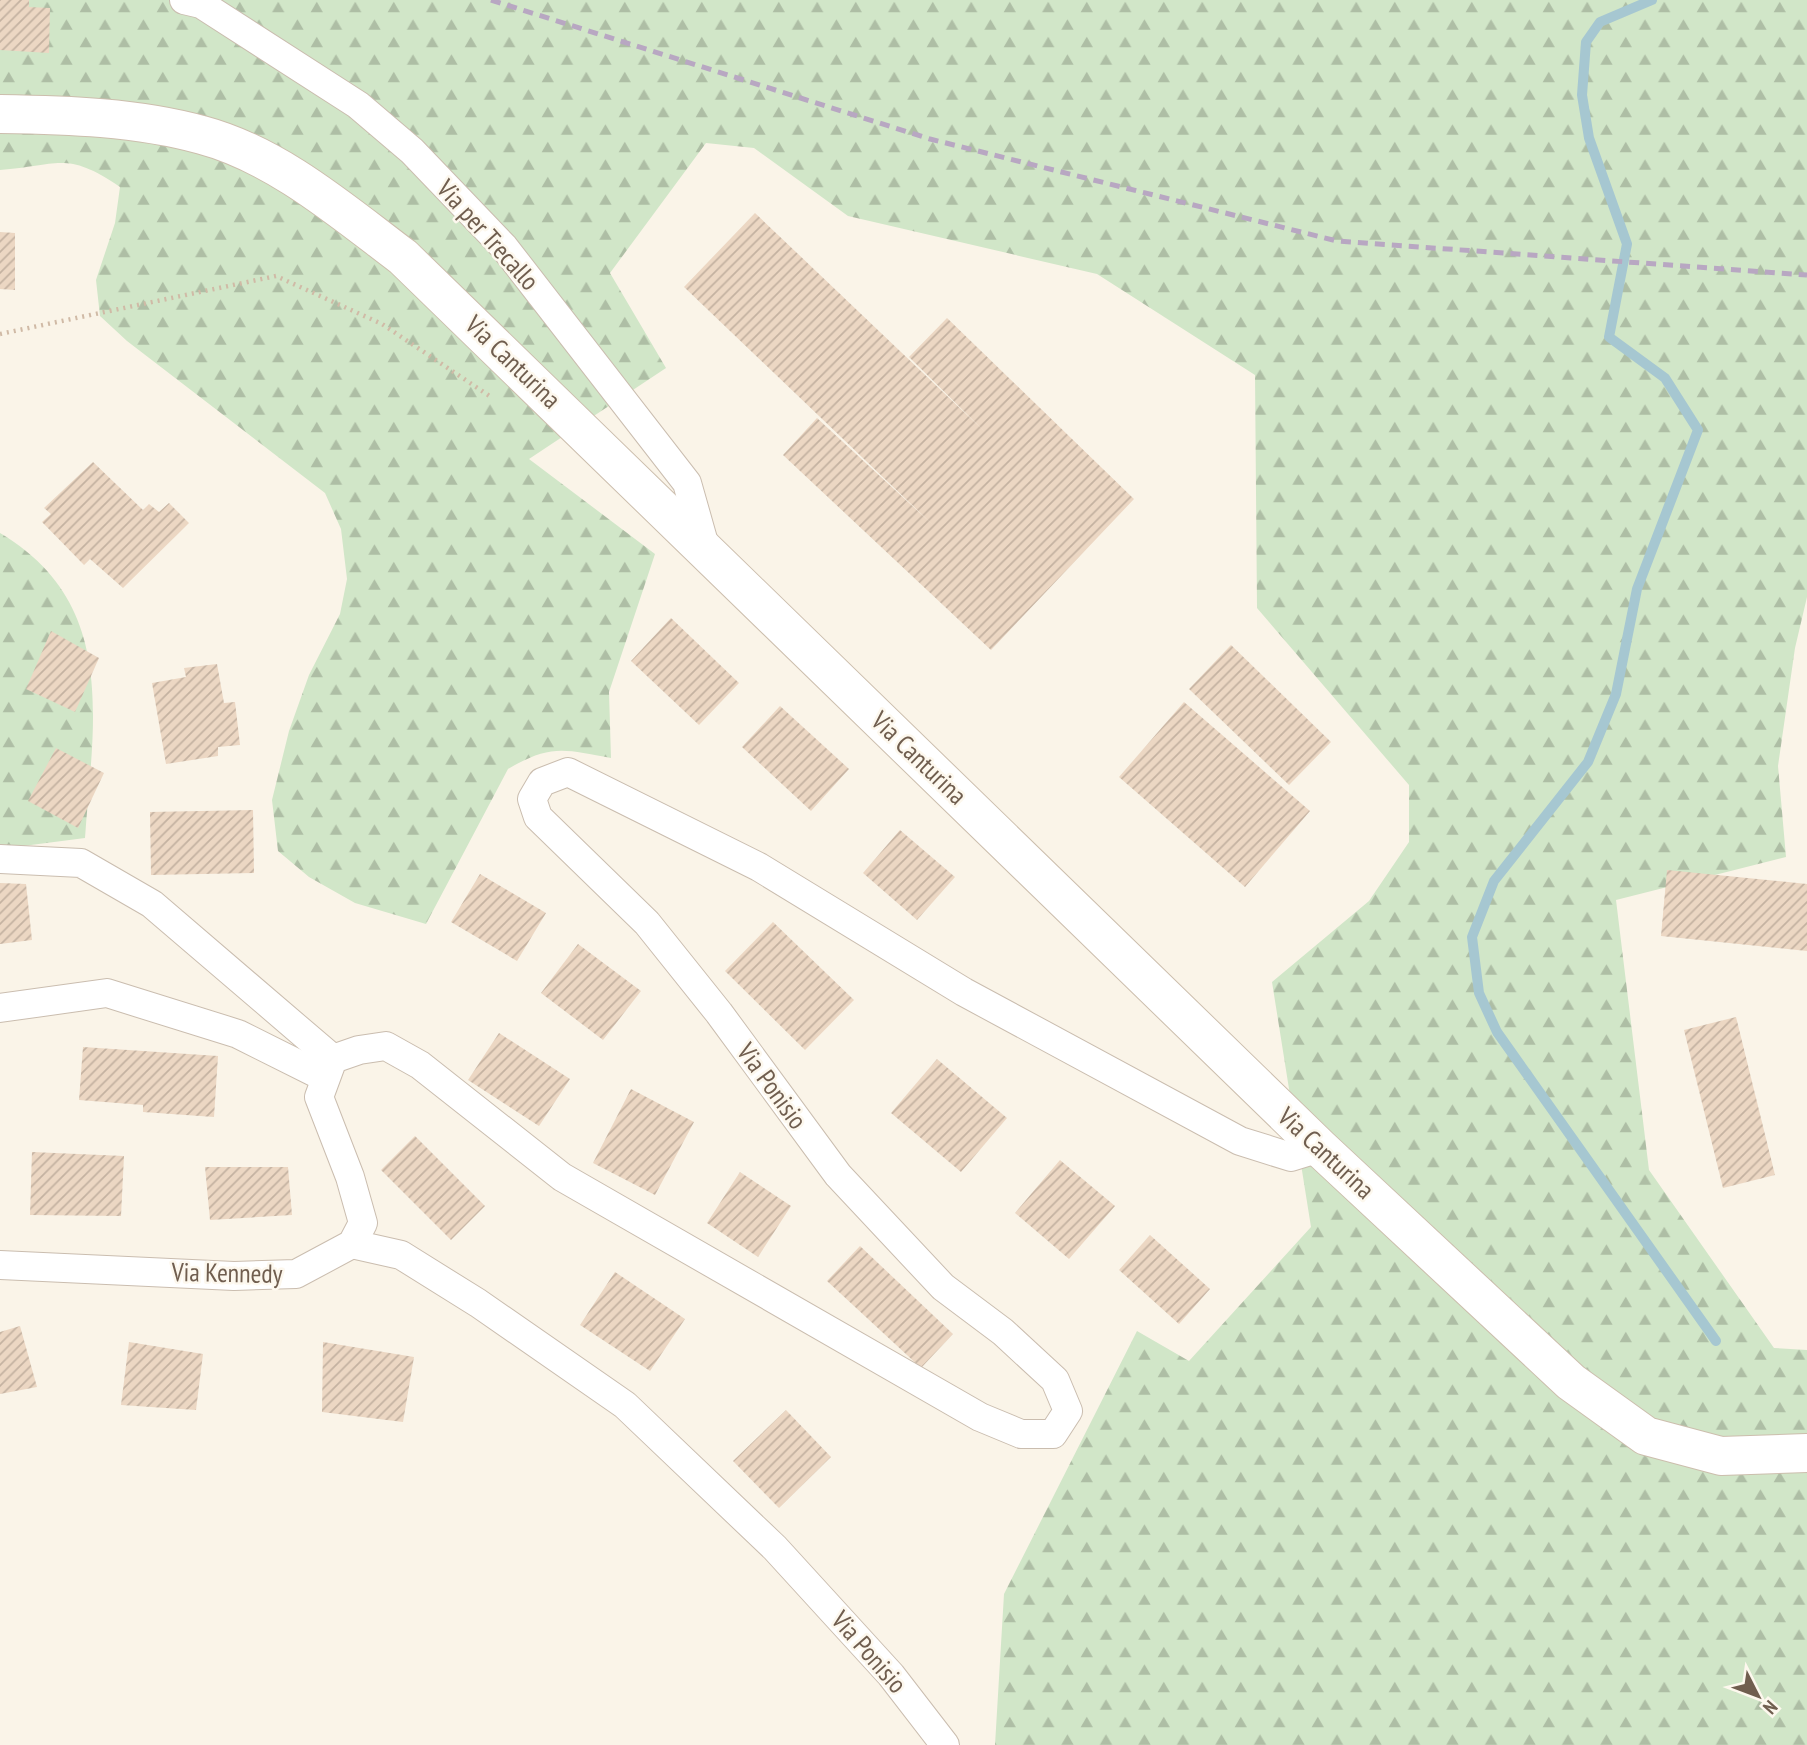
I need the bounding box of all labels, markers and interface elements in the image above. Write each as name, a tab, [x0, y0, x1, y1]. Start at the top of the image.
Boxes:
street label: Via per Trecallo	[429, 172, 547, 297]
street label: Via Canturina	[458, 307, 568, 415]
street label: Via Canturina	[864, 703, 974, 811]
street label: Via Ponisio	[730, 1035, 815, 1135]
street label: Via Canturina	[1270, 1099, 1381, 1206]
street label: Via Kennedy	[170, 1255, 283, 1290]
street label: Via Ponisio	[824, 1603, 914, 1700]
north arrow	[1723, 1661, 1793, 1731]
text: N	[1758, 1696, 1783, 1719]

